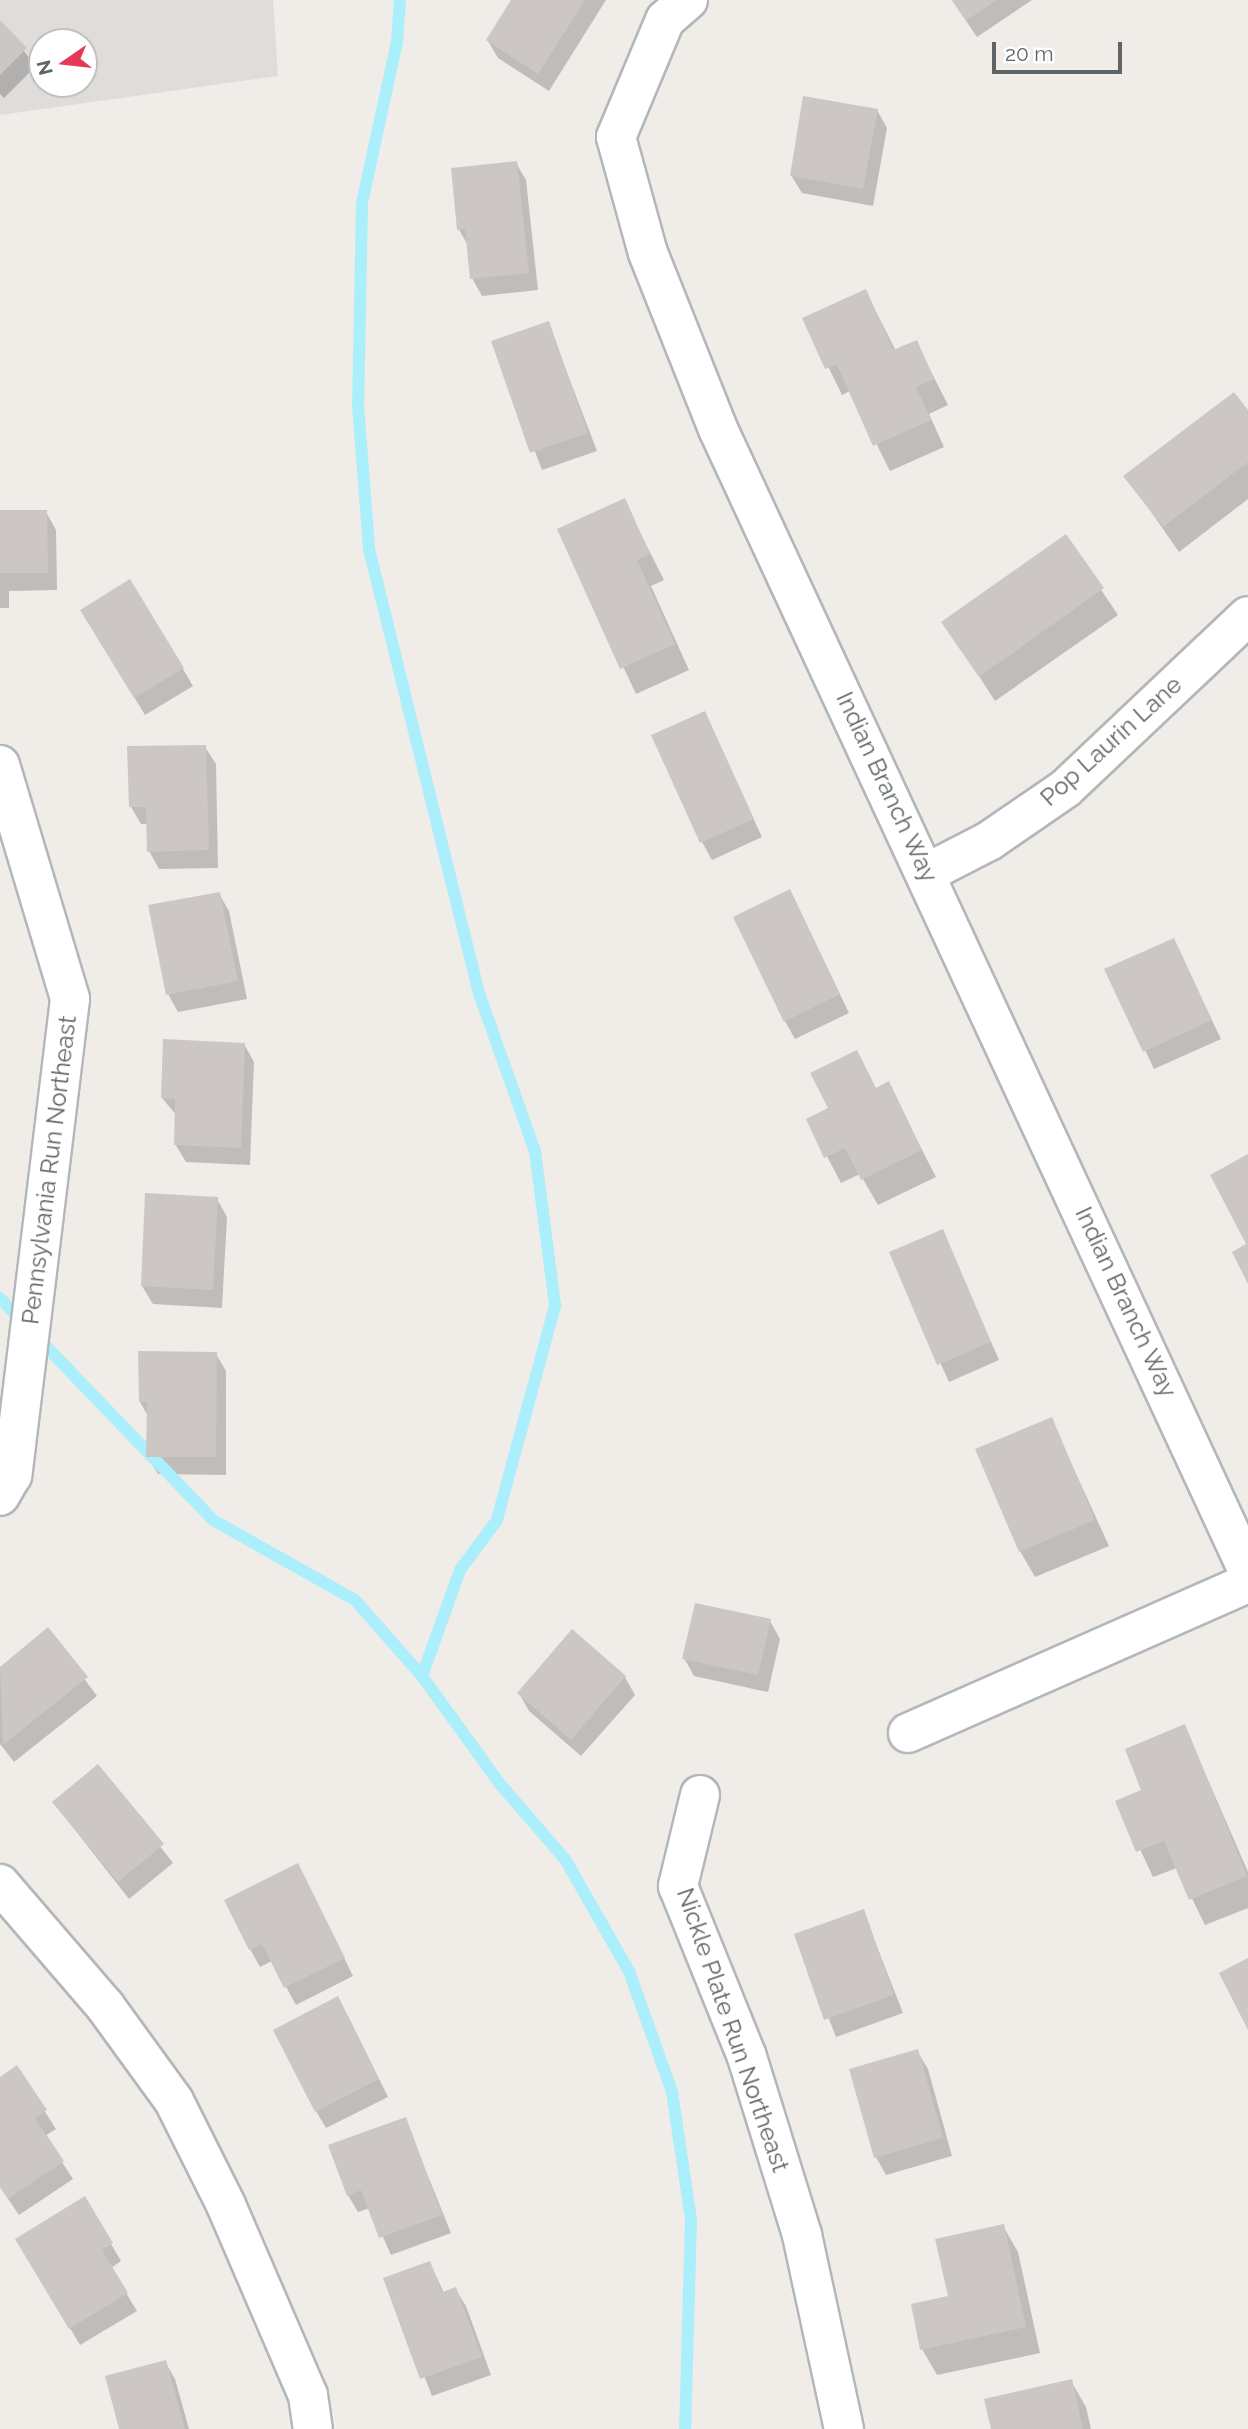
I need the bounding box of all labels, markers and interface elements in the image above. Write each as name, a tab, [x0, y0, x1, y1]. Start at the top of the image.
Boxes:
north arrow	[28, 28, 98, 98]
scale bar	[996, 28, 1126, 72]
text: 20 m	[1005, 41, 1053, 66]
text: N	[32, 58, 57, 77]
street label: Pop Laurin Lane	[1034, 670, 1188, 812]
street label: Indian Branch Way	[830, 687, 944, 887]
street label: Pennsylvania Run Northeast	[16, 1014, 82, 1326]
street label: Indian Branch Way	[1069, 1202, 1183, 1402]
street label: Nickle Plate Run Northeast	[671, 1884, 795, 2176]

